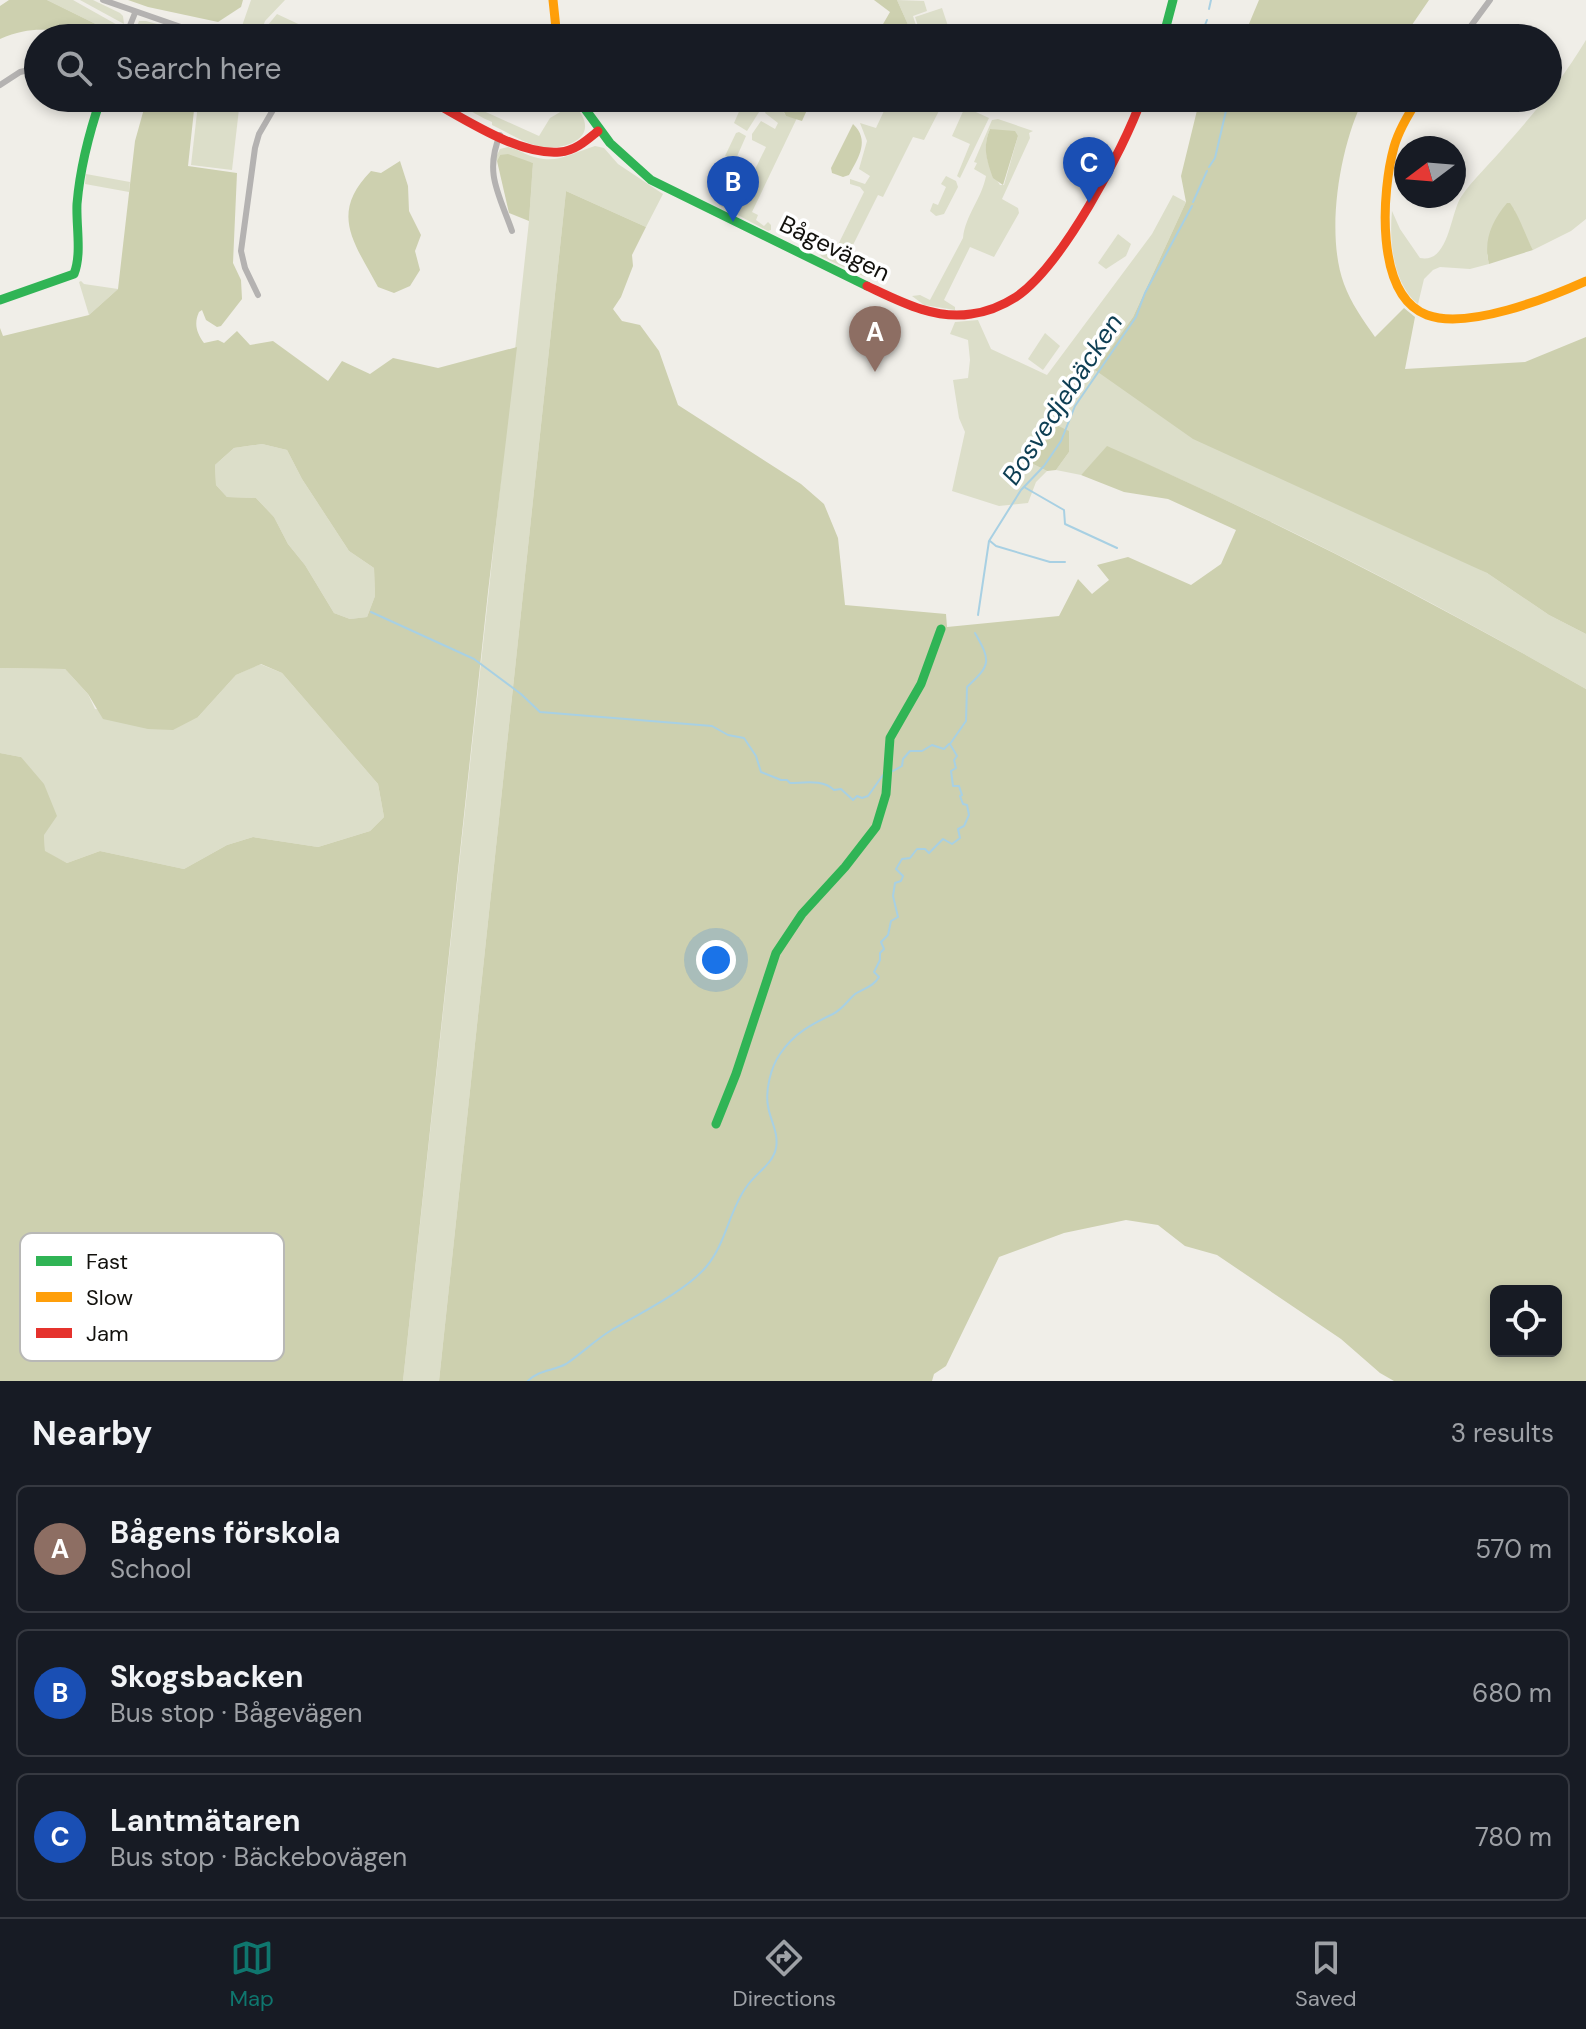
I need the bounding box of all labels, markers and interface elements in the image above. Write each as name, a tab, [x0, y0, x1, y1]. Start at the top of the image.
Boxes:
search box	[24, 24, 1562, 112]
icon: search	[52, 46, 96, 90]
text: Search here	[116, 49, 282, 88]
north arrow	[1394, 136, 1466, 208]
pin: C	[1063, 137, 1115, 203]
pin: B	[707, 156, 759, 222]
street label: Bågevägen	[775, 208, 895, 288]
pin: A	[849, 306, 901, 372]
water label: Bosvedjebäcken	[994, 307, 1130, 491]
your location	[696, 940, 736, 980]
legend	[20, 1233, 284, 1361]
text: Fast	[86, 1247, 128, 1276]
text: Slow	[86, 1283, 133, 1312]
map controls	[1490, 1285, 1562, 1357]
button: locate	[1490, 1285, 1562, 1357]
text: Jam	[86, 1319, 129, 1348]
text: Nearby	[32, 1411, 152, 1456]
text: 3 results	[1451, 1416, 1554, 1450]
text: Bågens förskola	[110, 1513, 341, 1552]
text: A	[51, 1532, 69, 1566]
text: 570 m	[1475, 1532, 1552, 1566]
text: School	[110, 1552, 192, 1586]
text: Skogsbacken	[110, 1657, 303, 1696]
text: B	[52, 1676, 68, 1710]
text: 680 m	[1472, 1676, 1552, 1710]
text: Bus stop · Bågevägen	[110, 1696, 362, 1730]
text: Lantmätaren	[110, 1801, 301, 1840]
text: C	[50, 1820, 70, 1854]
text: 780 m	[1475, 1820, 1552, 1854]
text: Bus stop · Bäckebovägen	[110, 1840, 407, 1874]
tab: Map	[229, 1936, 274, 2013]
tab: Directions	[733, 1936, 836, 2013]
tab: Saved	[1295, 1936, 1357, 2013]

